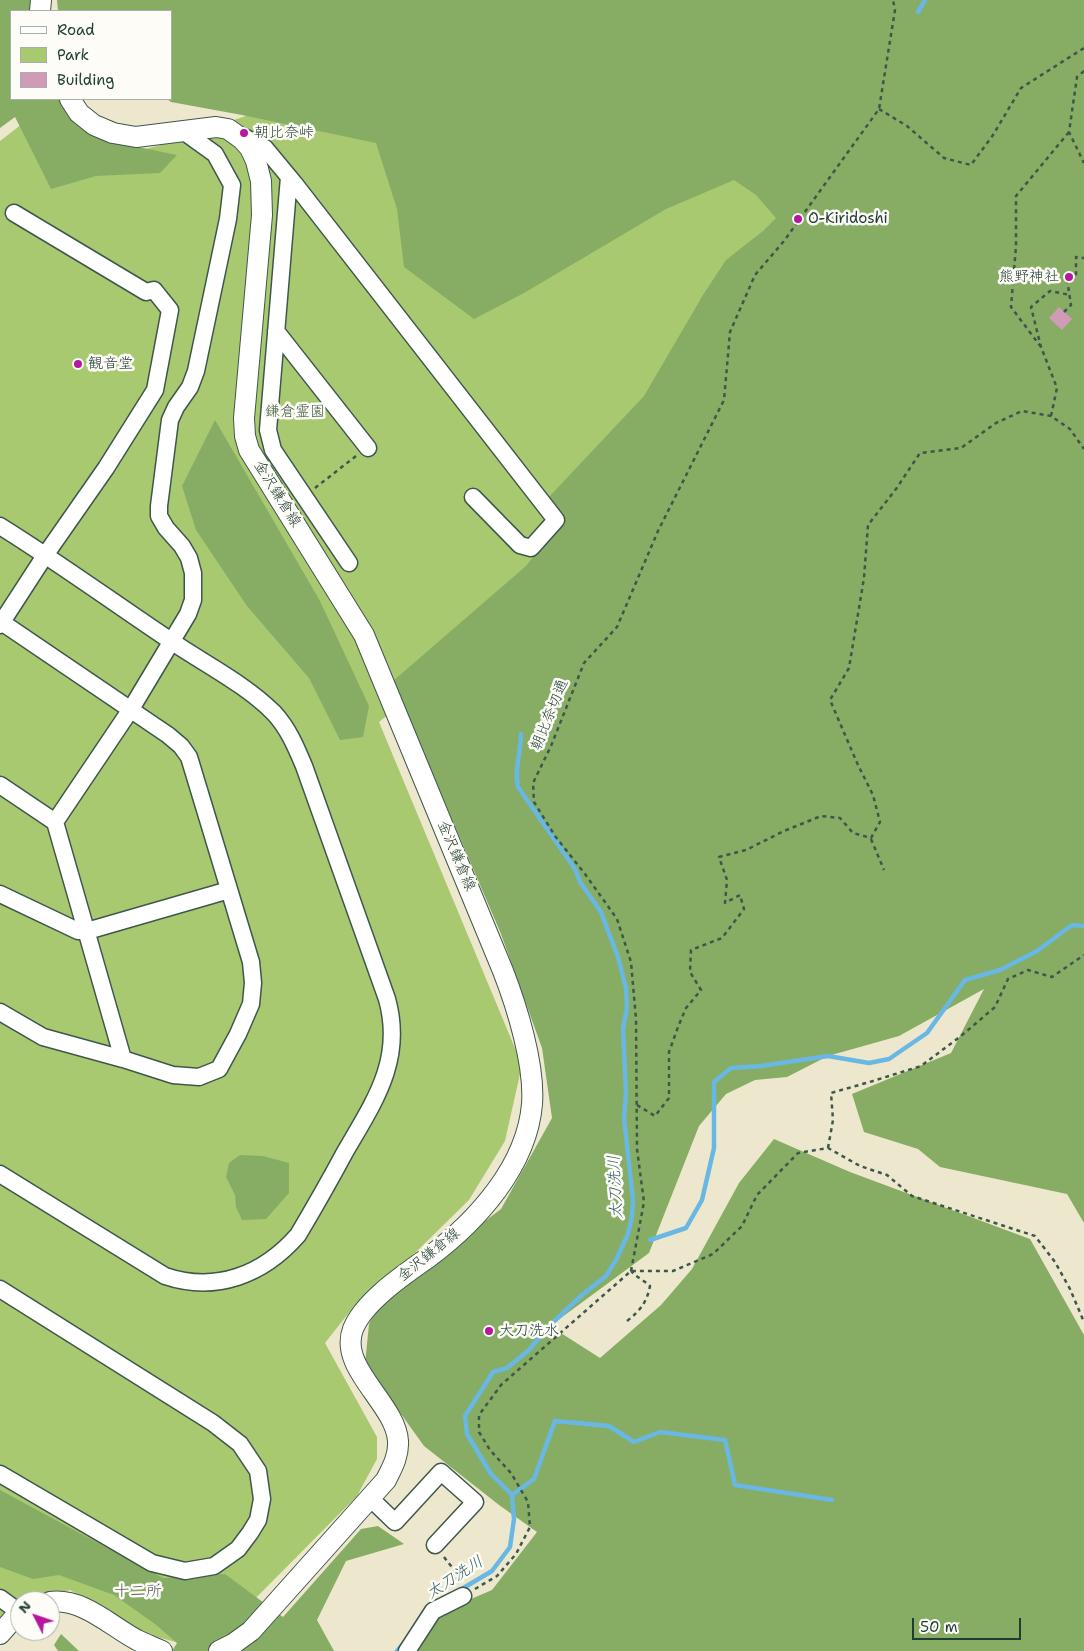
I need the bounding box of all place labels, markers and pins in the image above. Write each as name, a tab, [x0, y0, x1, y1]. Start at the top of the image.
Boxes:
place label: 朝比奈峠	[254, 124, 314, 142]
marker: 朝比奈峠	[238, 127, 250, 139]
place label: O-Kiridoshi	[808, 210, 888, 228]
marker: O-Kiridoshi	[792, 213, 804, 225]
place label: 熊野神社	[999, 268, 1059, 286]
marker: 熊野神社	[1063, 271, 1075, 283]
place label: 観音堂	[88, 355, 133, 373]
marker: 観音堂	[72, 358, 84, 370]
place label: 大刀洗水	[499, 1322, 559, 1340]
marker: 大刀洗水	[483, 1325, 495, 1337]

